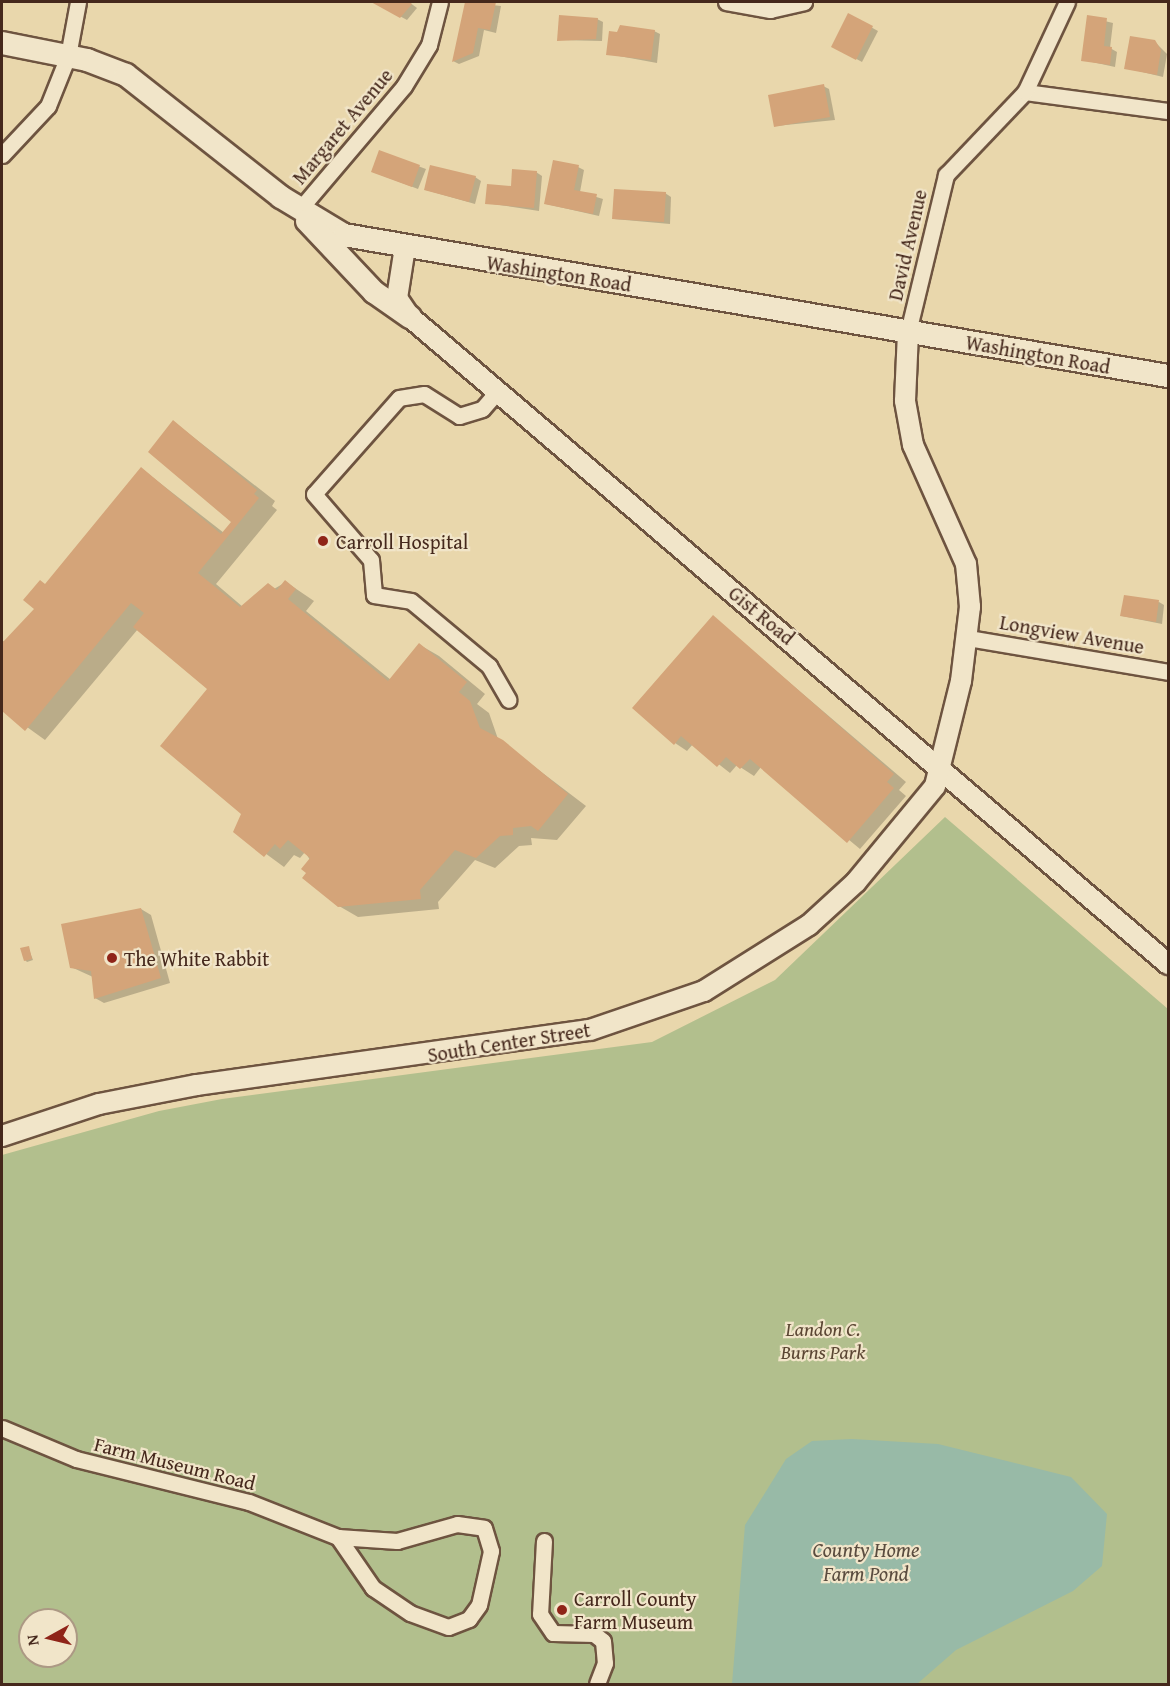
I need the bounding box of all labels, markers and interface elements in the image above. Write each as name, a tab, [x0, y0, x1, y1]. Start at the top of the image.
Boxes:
street label: Margaret Avenue	[287, 63, 397, 189]
street label: David Avenue	[883, 187, 931, 303]
street label: Washington Road	[485, 250, 633, 296]
street label: Washington Road	[964, 329, 1112, 379]
place label: Carroll Hospital	[336, 529, 468, 553]
marker: Carroll Hospital	[314, 532, 332, 550]
street label: Gist Road	[724, 581, 800, 649]
street label: Longview Avenue	[998, 609, 1146, 659]
place label: The White Rabbit	[124, 946, 269, 970]
marker: The White Rabbit	[105, 951, 119, 965]
street label: South Center Street	[426, 1017, 592, 1067]
park label: Landon C. Burns Park	[781, 1317, 865, 1364]
street label: Farm Museum Road	[92, 1431, 258, 1495]
water label: County Home Farm Pond	[812, 1537, 920, 1587]
place label: Carroll County Farm Museum	[574, 1586, 696, 1633]
marker: Carroll County Farm Museum	[555, 1603, 569, 1617]
north arrow	[18, 1608, 78, 1668]
text: N	[20, 1633, 45, 1647]

